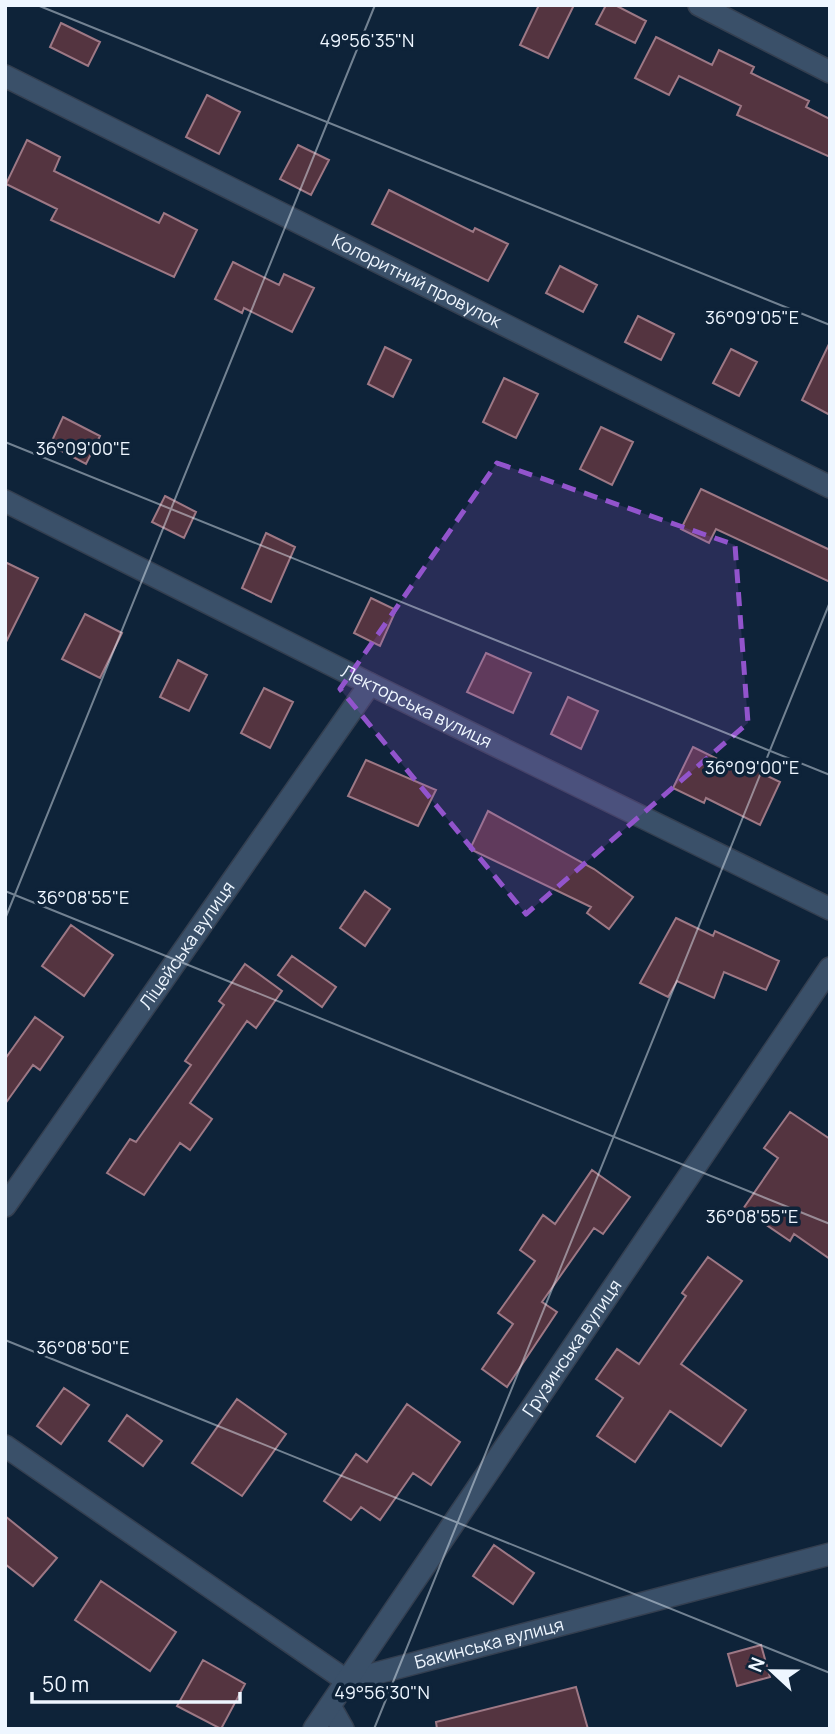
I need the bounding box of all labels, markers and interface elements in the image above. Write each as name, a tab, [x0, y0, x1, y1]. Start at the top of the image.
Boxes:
text: 49°56'35"N	[320, 28, 414, 52]
street label: Колоритний провулок	[328, 228, 507, 333]
text: 36°09'05"E	[705, 305, 799, 329]
text: 36°09'00"E	[36, 436, 130, 460]
street label: Лекторська вулиця	[338, 659, 496, 753]
text: 36°09'00"E	[705, 755, 799, 779]
street label: Ліцейська вулиця	[133, 876, 240, 1014]
text: 36°08'55"E	[37, 885, 129, 909]
text: 36°08'55"E	[706, 1204, 798, 1228]
street label: Грузинська вулиця	[516, 1274, 626, 1421]
text: 36°08'50"E	[36, 1335, 130, 1359]
street label: Бакинська вулиця	[412, 1612, 566, 1674]
north arrow	[737, 1636, 807, 1706]
text: N	[742, 1653, 771, 1676]
scale bar	[32, 1660, 240, 1704]
text: 50 m	[42, 1670, 89, 1698]
text: 49°56'30"N	[334, 1680, 430, 1704]

